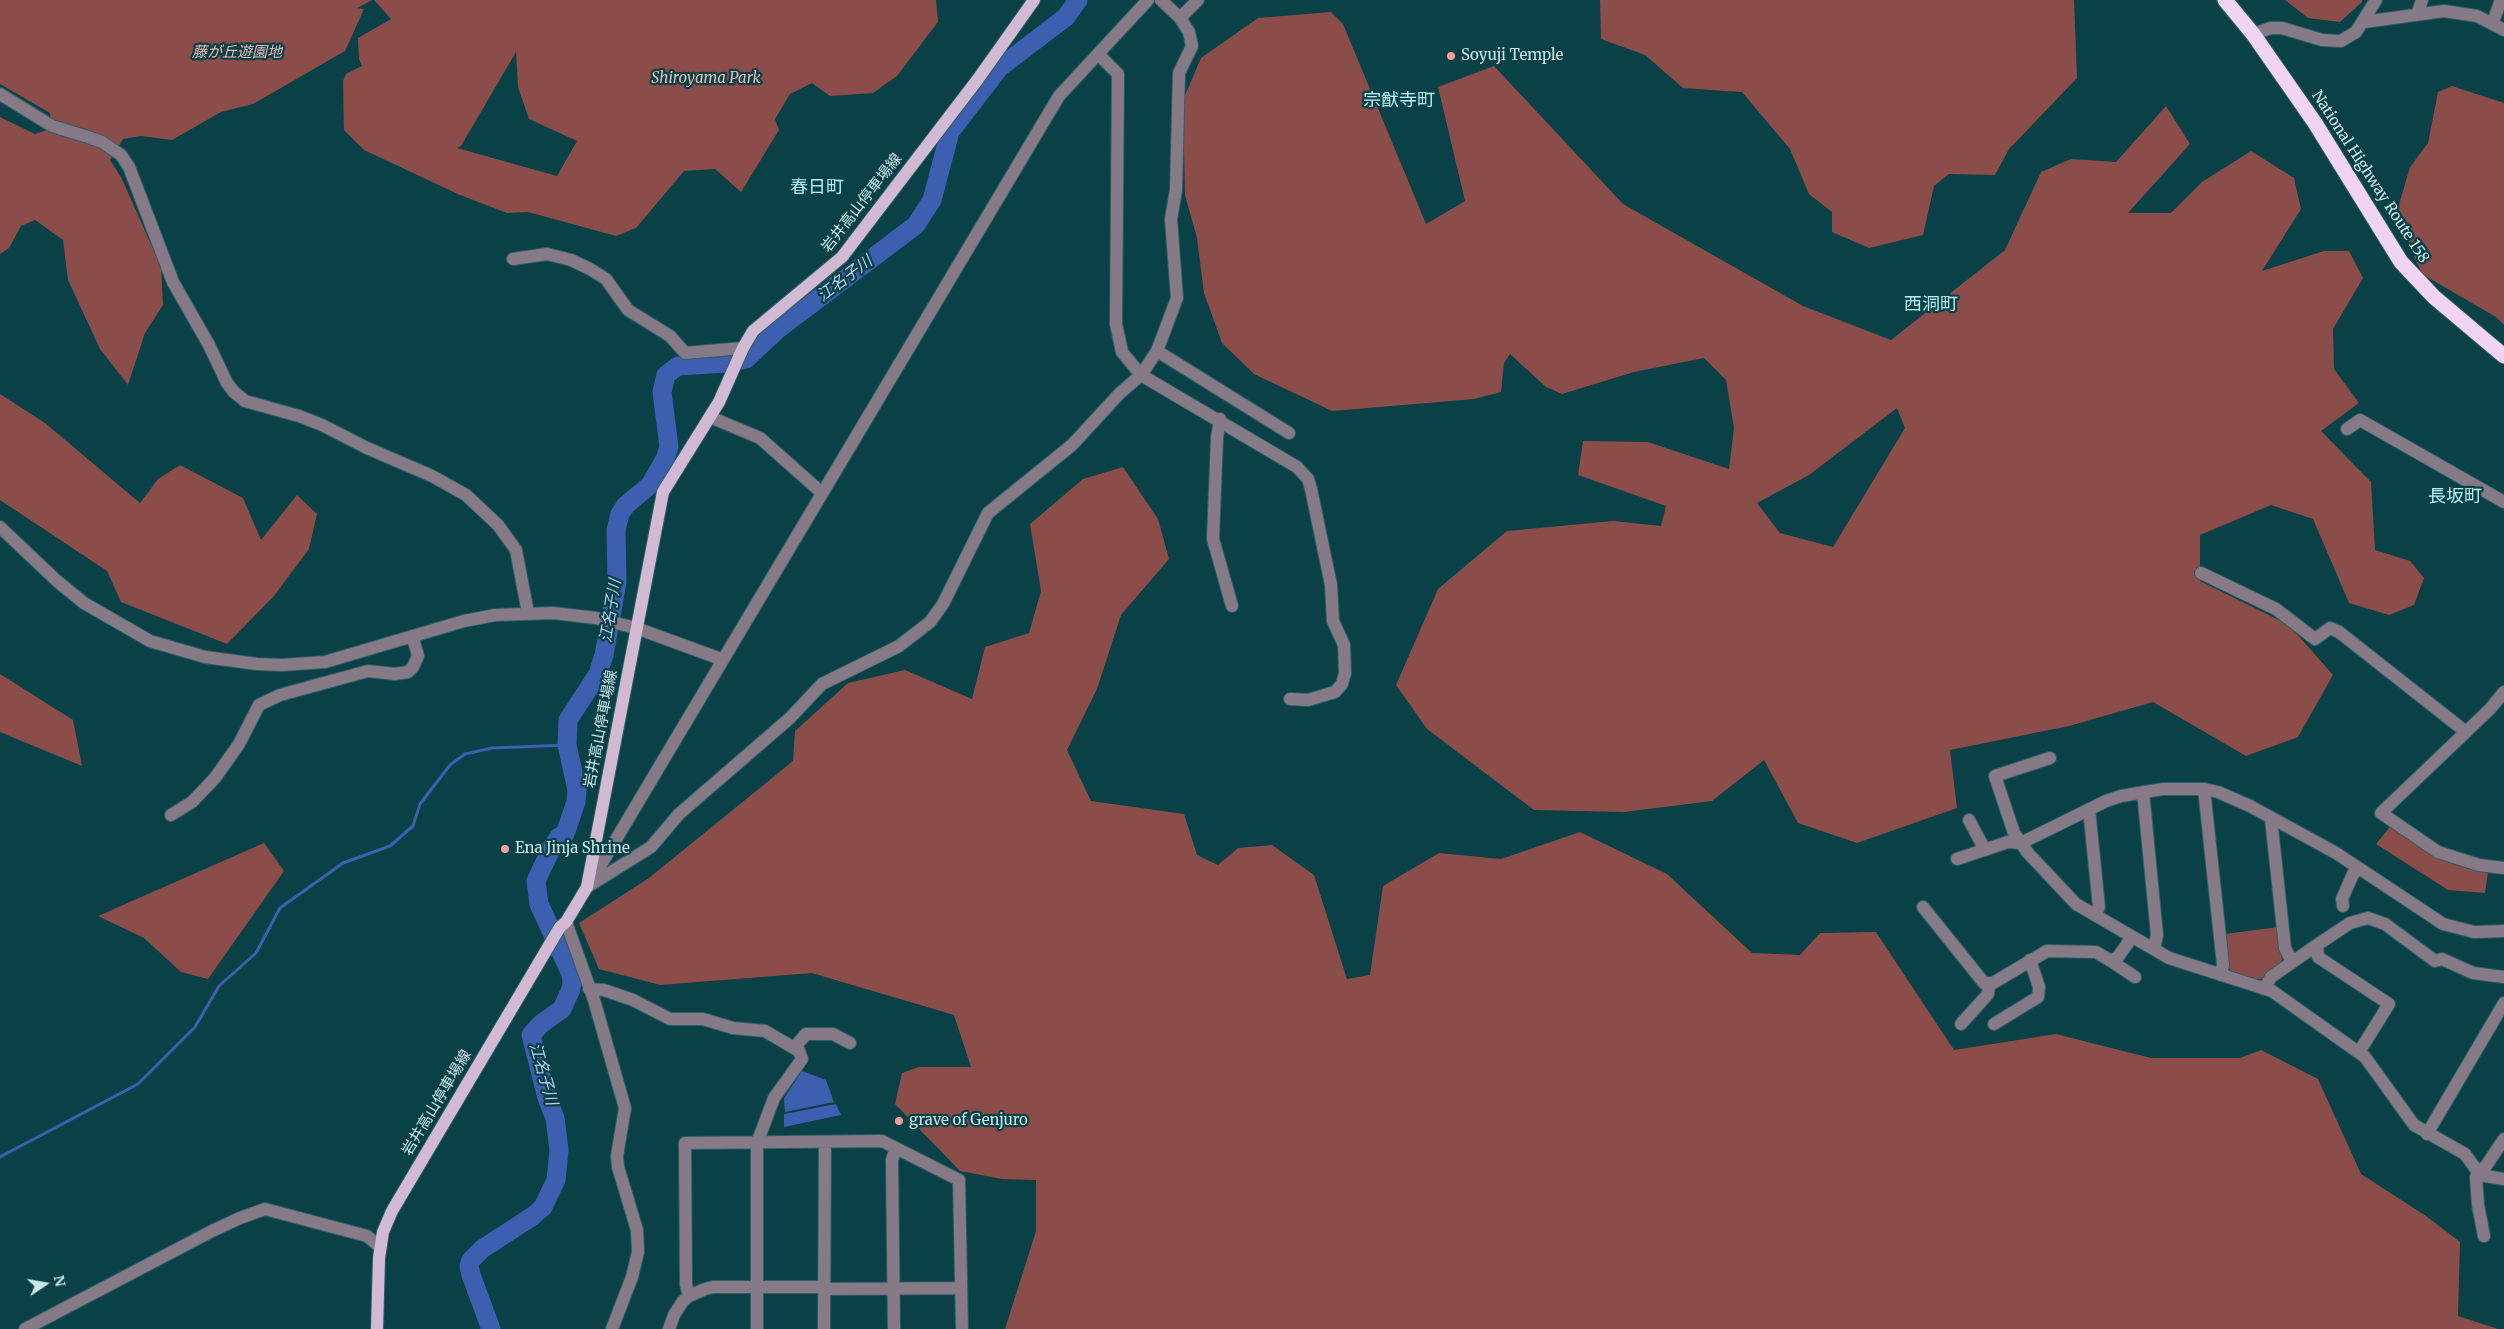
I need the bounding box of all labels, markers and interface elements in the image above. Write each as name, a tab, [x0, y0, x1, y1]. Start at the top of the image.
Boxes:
park label: 藤が丘遊園地	[192, 44, 282, 62]
place label: Soyuji Temple	[1461, 47, 1563, 65]
marker: Soyuji Temple	[1445, 50, 1457, 62]
park label: Shiroyama Park	[651, 70, 761, 88]
street label: National Highway Route 158	[2307, 87, 2433, 267]
district label: 宗猷寺町	[1363, 90, 1435, 112]
street label: 岩井高山停車場線	[818, 150, 906, 256]
district label: 春日町	[790, 177, 844, 199]
water label: 江名子川	[814, 252, 876, 306]
district label: 西洞町	[1904, 294, 1958, 316]
district label: 長坂町	[2428, 486, 2482, 508]
water label: 江名子川	[597, 578, 625, 644]
street label: 岩井高山停車場線	[581, 668, 621, 790]
place label: Ena Jinja Shrine	[515, 840, 630, 858]
marker: Ena Jinja Shrine	[499, 843, 511, 855]
water label: 江名子川	[525, 1041, 561, 1107]
street label: 岩井高山停車場線	[398, 1047, 476, 1159]
place label: grave of Genjuro	[909, 1112, 1028, 1130]
marker: grave of Genjuro	[893, 1115, 905, 1127]
north arrow	[20, 1259, 70, 1309]
text: N	[50, 1274, 70, 1288]

